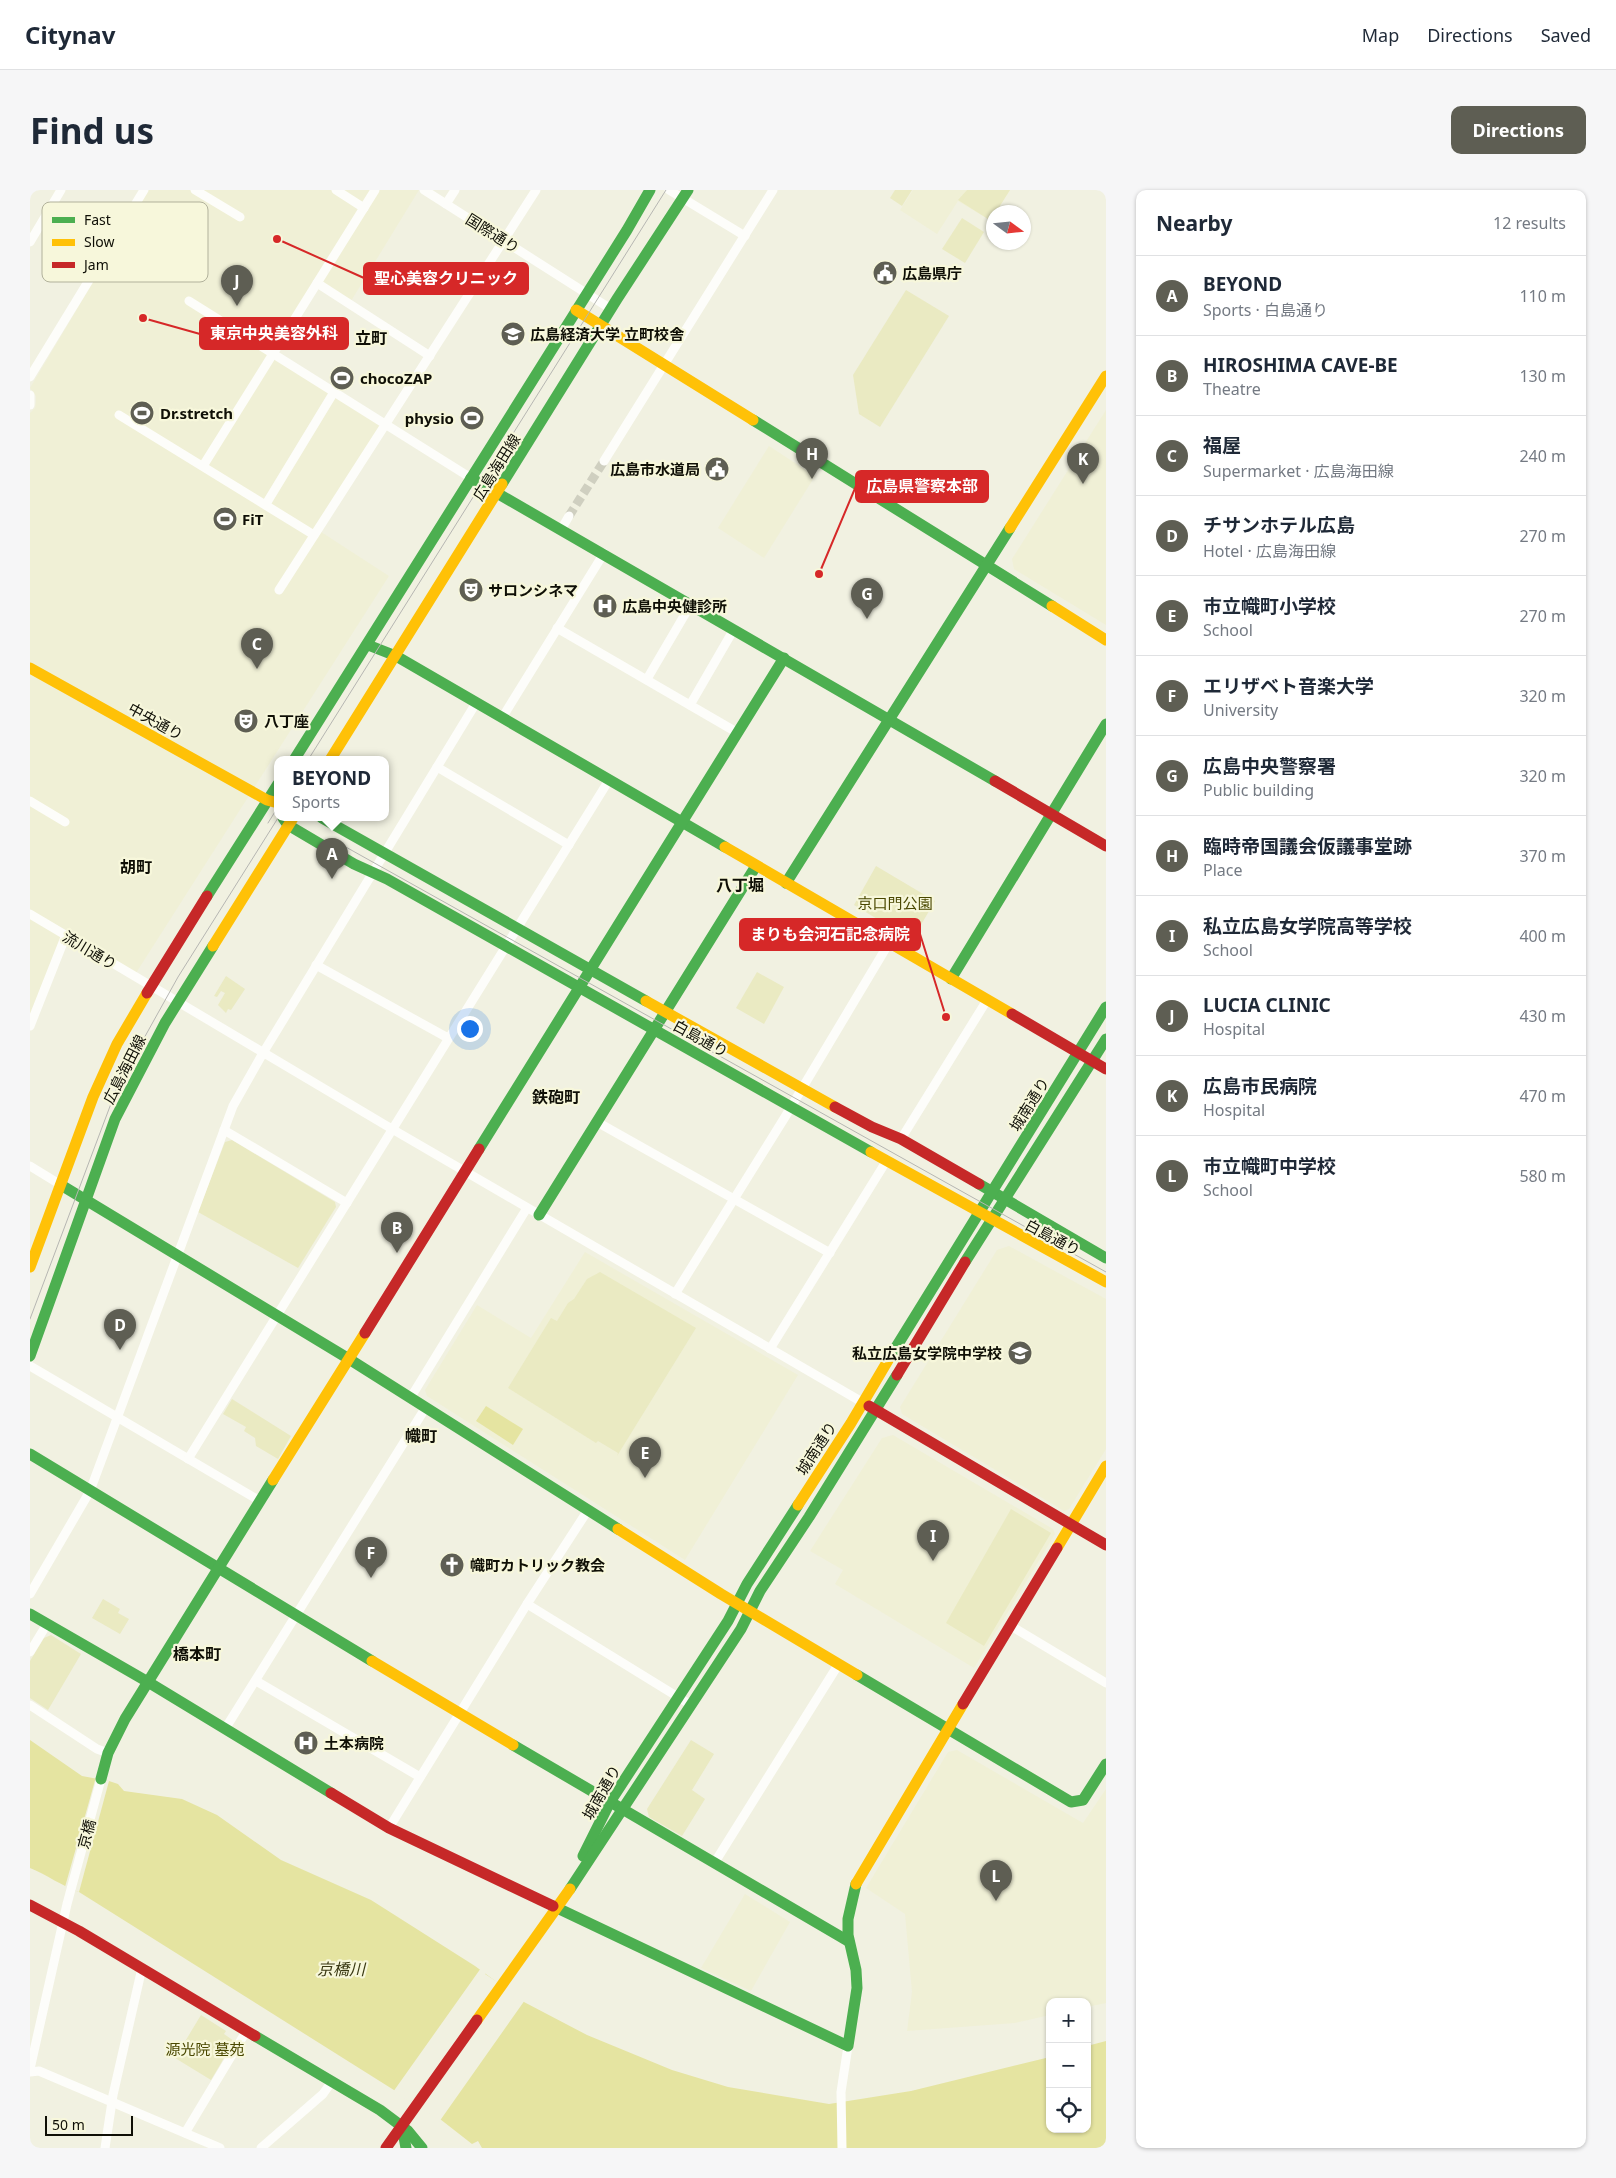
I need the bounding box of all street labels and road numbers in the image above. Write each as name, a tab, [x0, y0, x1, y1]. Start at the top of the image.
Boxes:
street label: 国際通り	[462, 209, 524, 257]
street label: 広島海田線	[468, 430, 524, 504]
street label: 中央通り	[125, 698, 187, 744]
street label: 流川通り	[59, 926, 121, 974]
street label: 白島通り	[670, 1015, 732, 1061]
street label: 広島海田線	[98, 1031, 150, 1107]
street label: 城南通り	[1005, 1073, 1053, 1135]
street label: 白島通り	[1022, 1214, 1084, 1260]
street label: 城南通り	[791, 1417, 841, 1479]
street label: 城南通り	[577, 1761, 625, 1823]
street label: 京橋	[72, 1817, 100, 1851]

